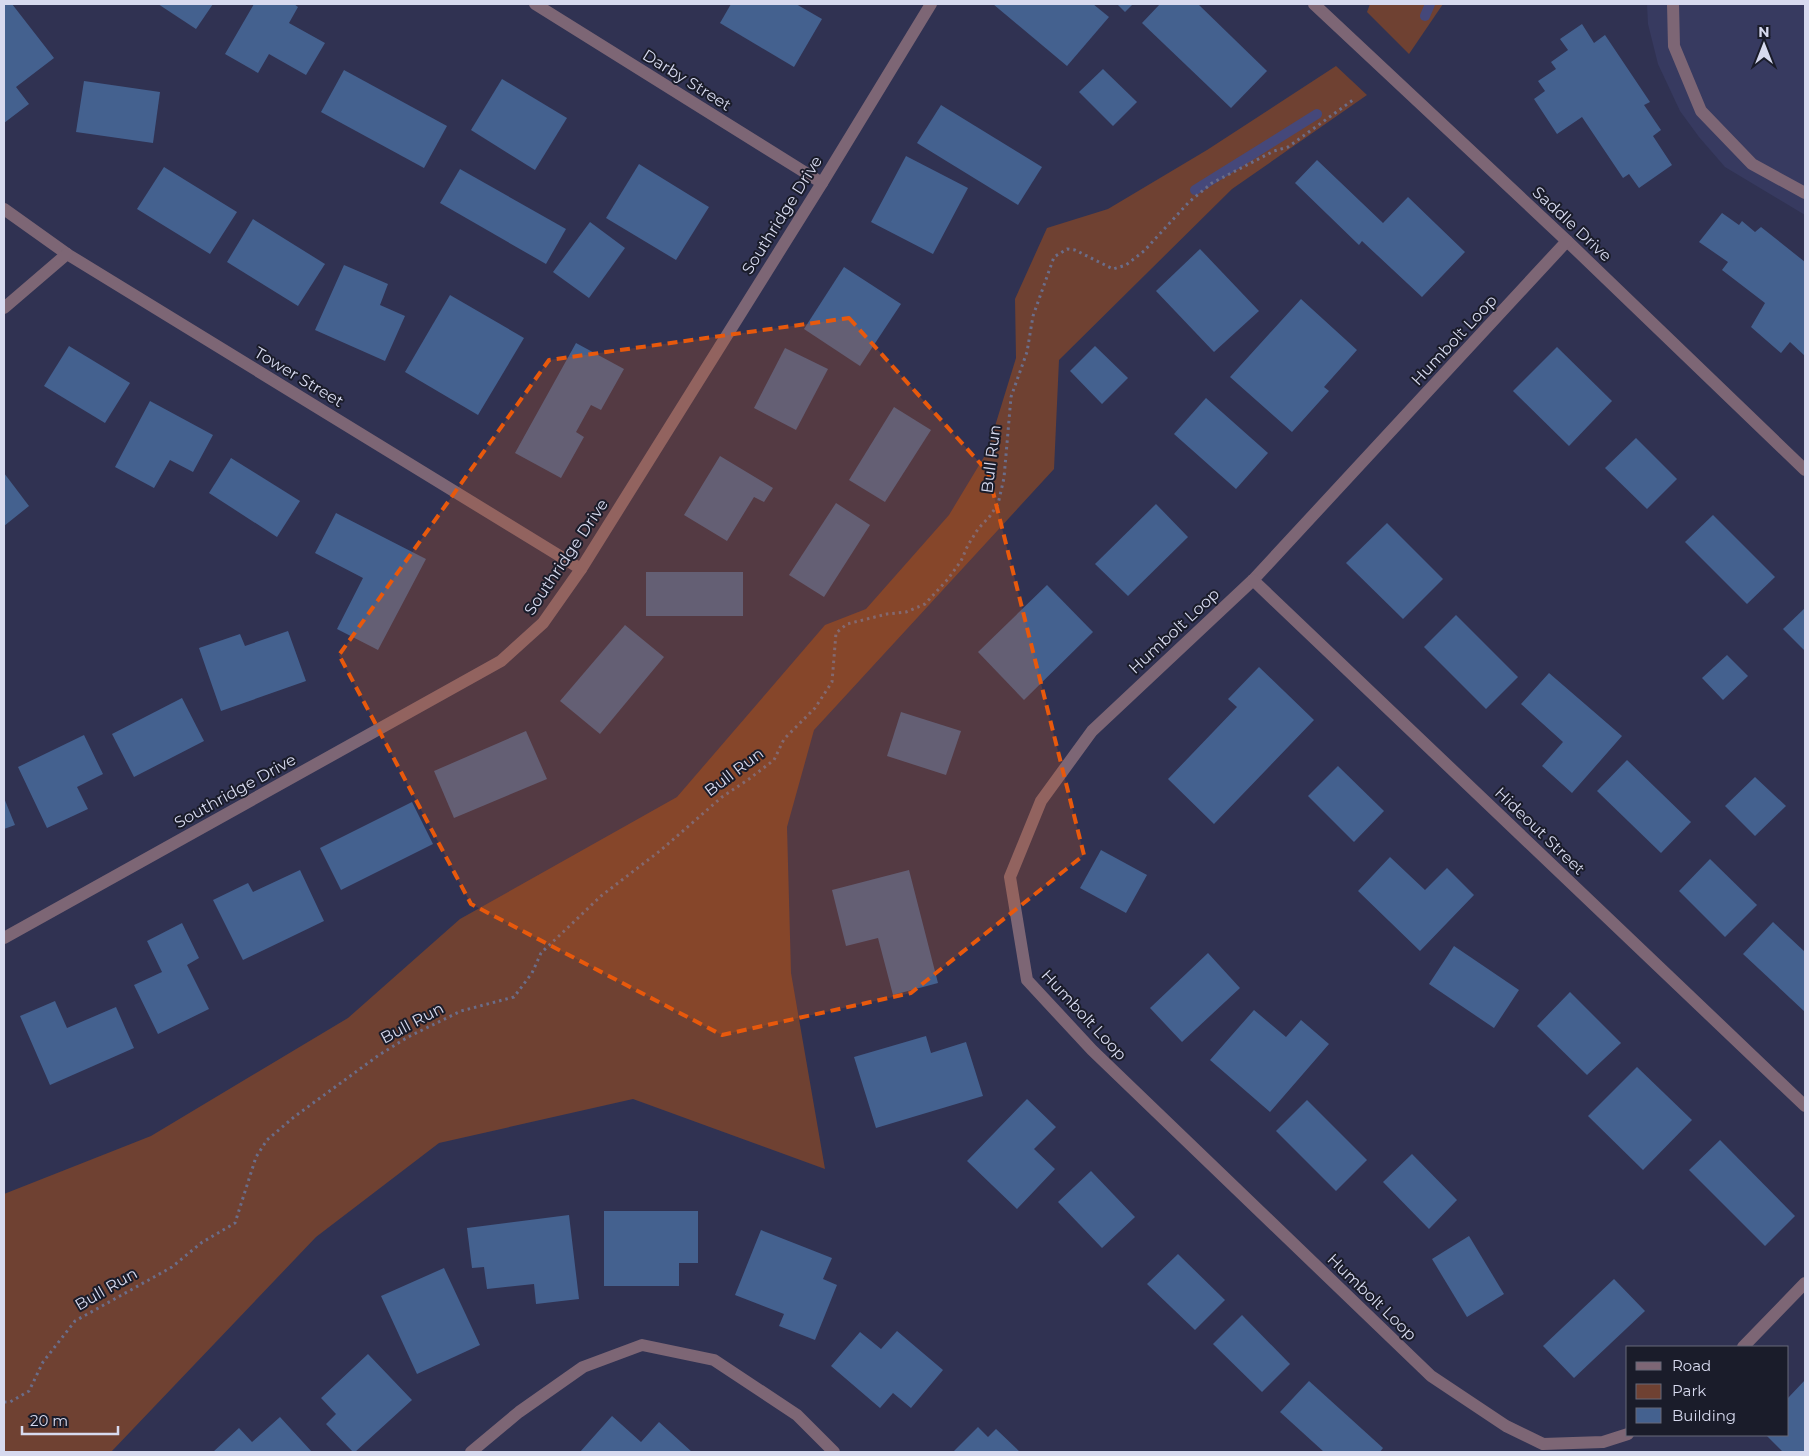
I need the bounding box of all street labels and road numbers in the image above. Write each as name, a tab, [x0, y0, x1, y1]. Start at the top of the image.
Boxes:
street label: Darby Street	[639, 45, 735, 115]
street label: Southridge Drive	[738, 152, 826, 278]
street label: Saddle Drive	[1529, 183, 1615, 265]
street label: Humbolt Loop	[1407, 291, 1501, 389]
street label: Tower Street	[251, 343, 347, 411]
street label: Bull Run	[977, 424, 1005, 494]
street label: Southridge Drive	[520, 495, 612, 619]
street label: Humbolt Loop	[1125, 584, 1223, 678]
street label: Bull Run	[701, 744, 767, 800]
street label: Southridge Drive	[171, 750, 299, 832]
street label: Hideout Street	[1491, 783, 1589, 879]
street label: Humbolt Loop	[1037, 966, 1131, 1064]
street label: Bull Run	[377, 998, 447, 1048]
street label: Humbolt Loop	[1323, 1250, 1421, 1344]
street label: Bull Run	[71, 1264, 141, 1314]

